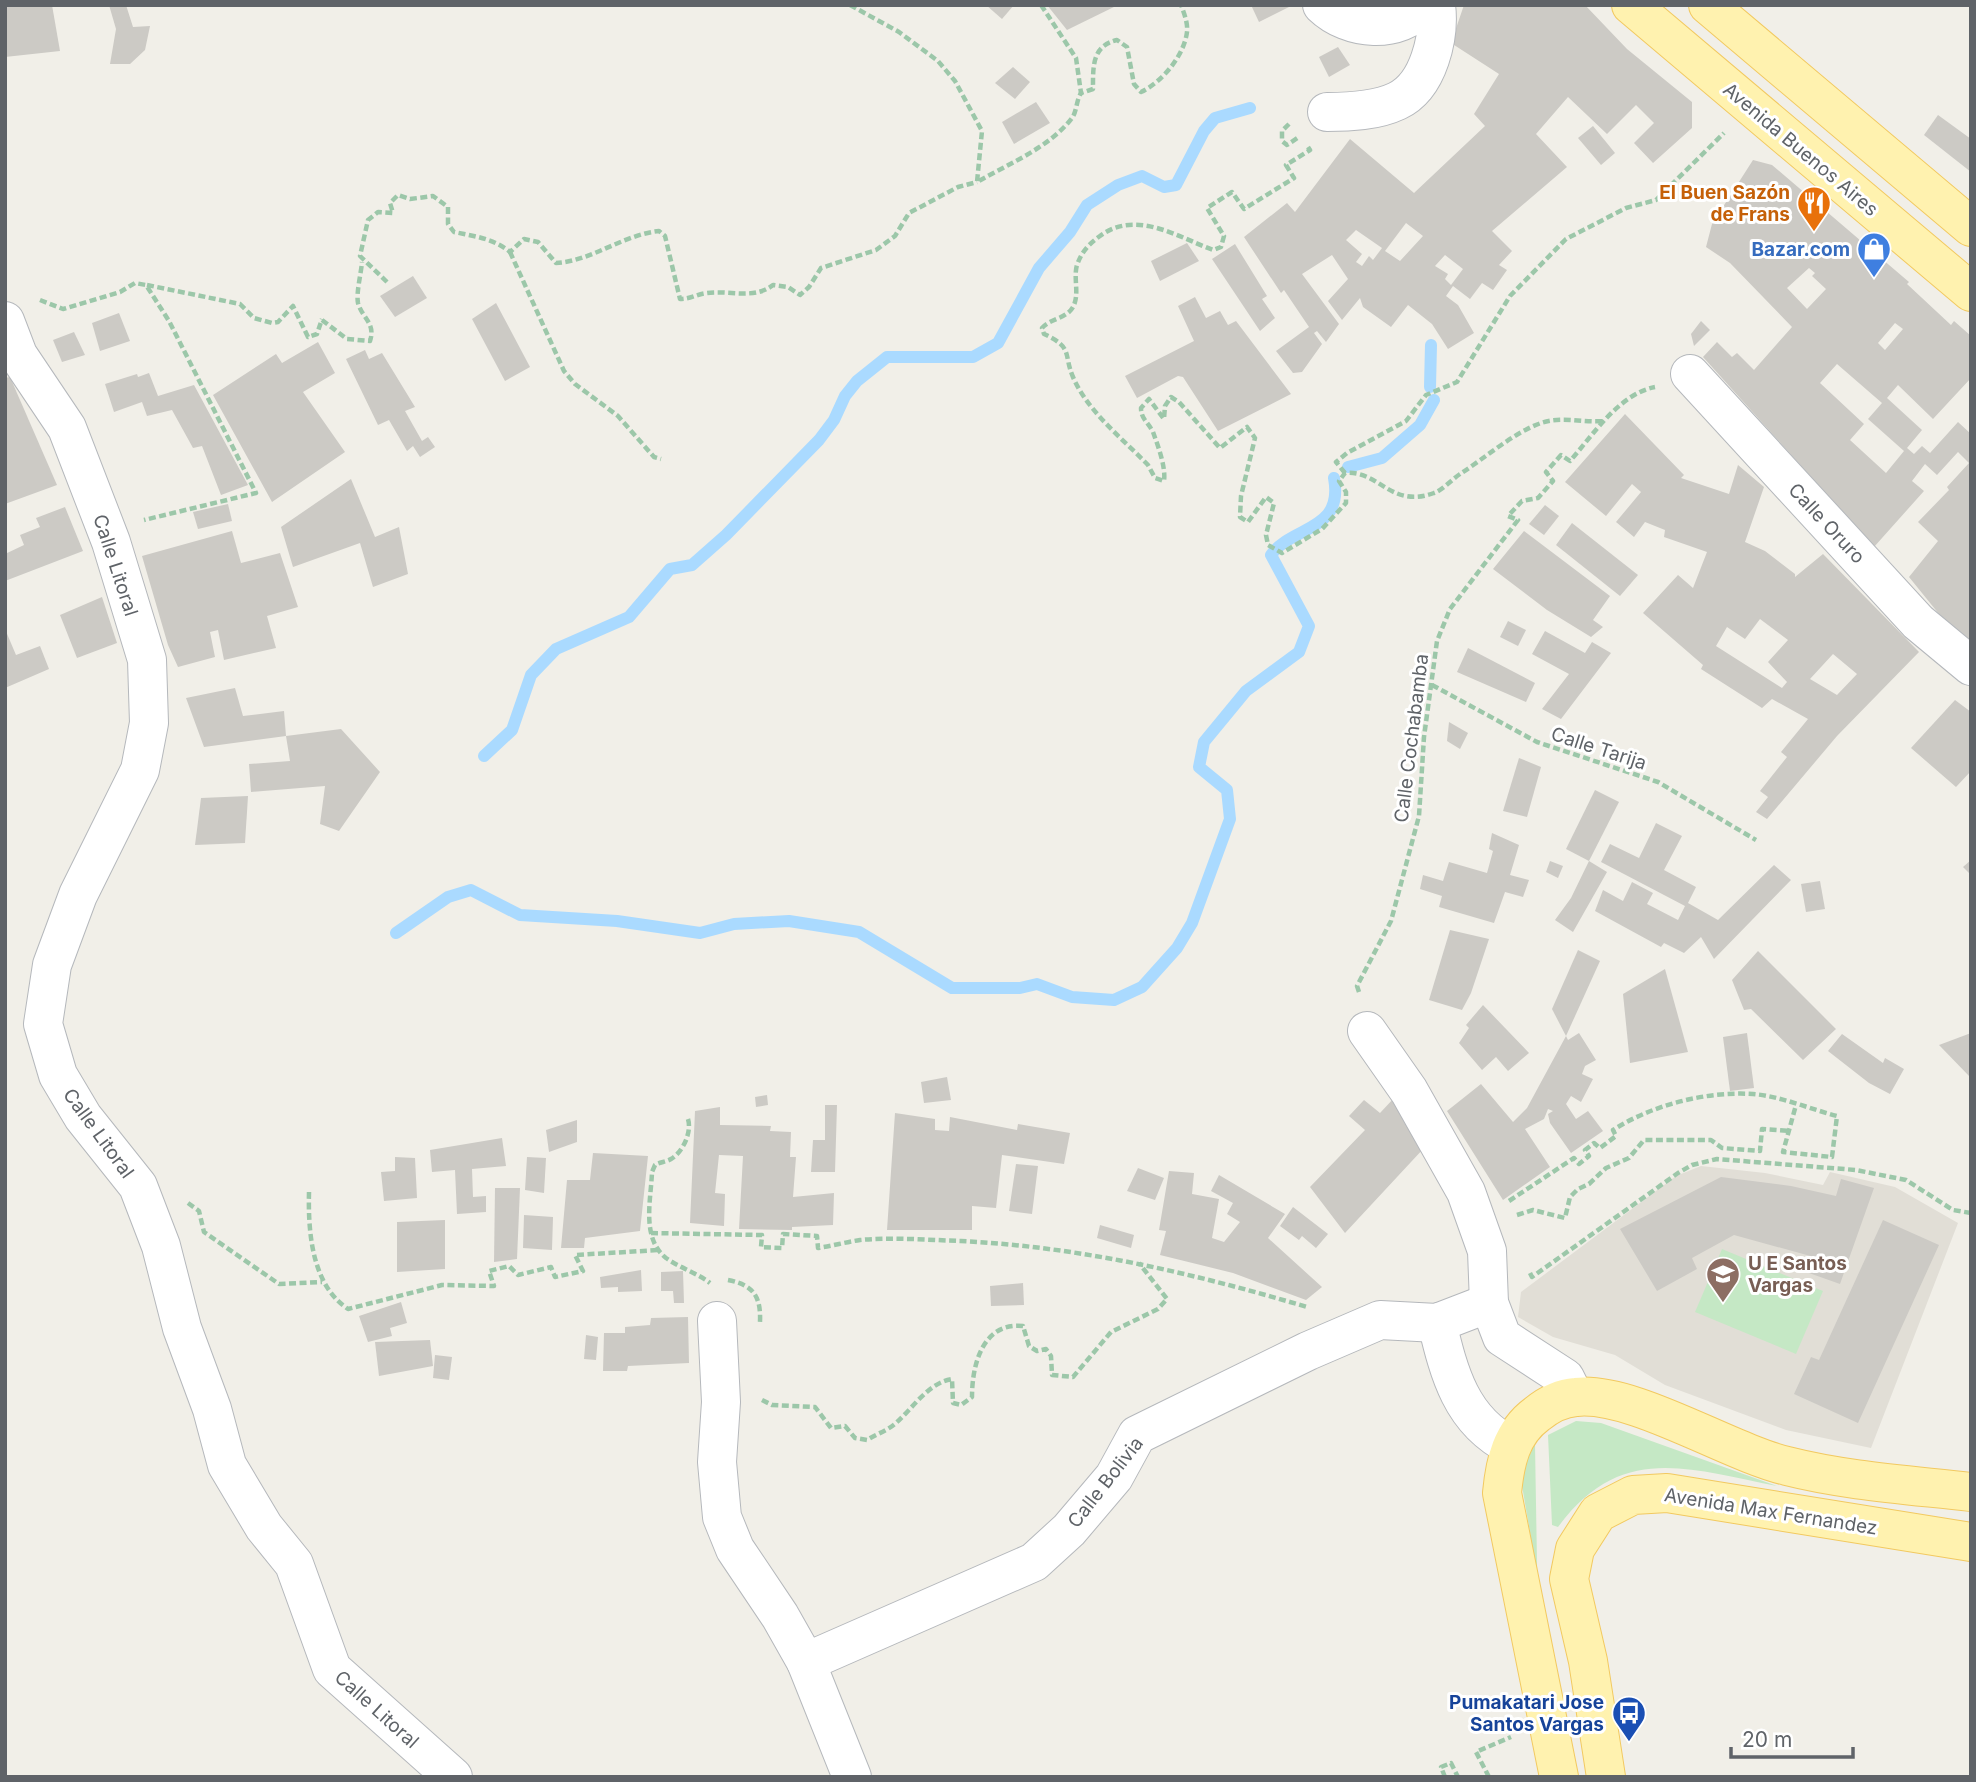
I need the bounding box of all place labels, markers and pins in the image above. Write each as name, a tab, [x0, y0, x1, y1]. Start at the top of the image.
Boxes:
place label: El Buen Sazón de Frans	[1659, 181, 1790, 226]
restaurant icon: El Buen Sazón de Frans	[1795, 184, 1833, 233]
shop icon: Bazar.com	[1855, 230, 1893, 279]
place label: Bazar.com	[1751, 238, 1850, 261]
place label: U E Santos Vargas	[1748, 1252, 1847, 1297]
school or university icon: U E Santos Vargas	[1704, 1255, 1742, 1304]
place label: Pumakatari Jose Santos Vargas	[1449, 1691, 1604, 1736]
bus stop icon: Pumakatari Jose Santos Vargas	[1610, 1694, 1648, 1743]

